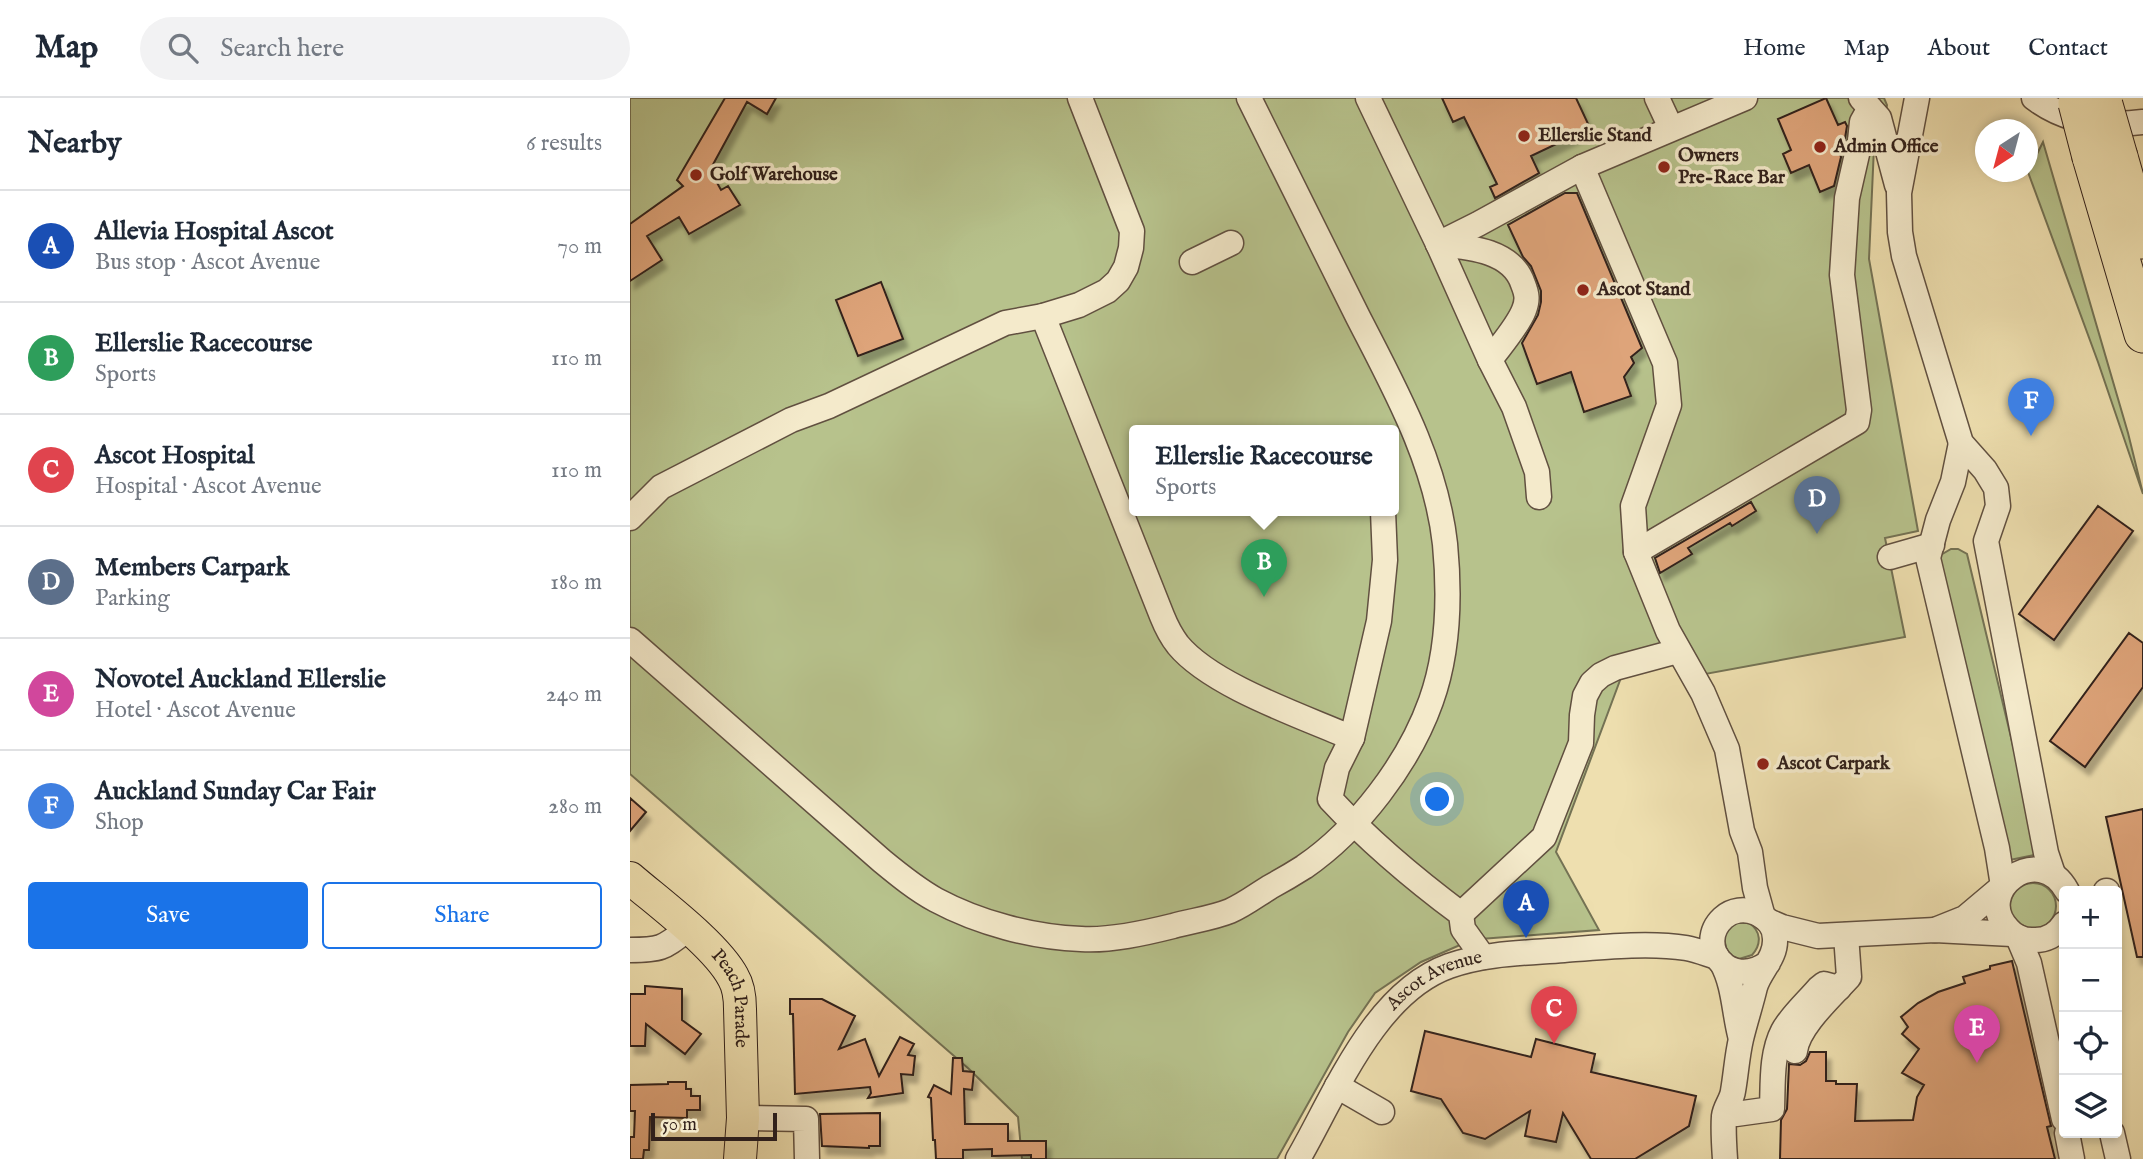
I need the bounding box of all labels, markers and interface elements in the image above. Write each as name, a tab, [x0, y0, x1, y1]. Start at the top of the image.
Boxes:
search box	[140, 17, 630, 80]
text: Map	[35, 27, 98, 69]
icon: search	[164, 29, 202, 67]
text: Search here	[220, 32, 344, 65]
text: Home	[1743, 33, 1806, 64]
text: Map	[1844, 33, 1890, 64]
text: About	[1928, 33, 1990, 64]
text: Contact	[2028, 33, 2108, 64]
north arrow	[1975, 119, 2038, 182]
place label: Ellerslie Stand	[1538, 124, 1653, 148]
text: Nearby	[28, 125, 121, 163]
marker: Ellerslie Stand	[1516, 128, 1532, 144]
text: 6 results	[526, 129, 602, 158]
place label: Admin Office	[1833, 135, 1939, 159]
marker: Admin Office	[1812, 139, 1828, 155]
place label: Owners Pre-Race Bar	[1678, 144, 1786, 190]
marker: Owners Pre-Race Bar	[1656, 159, 1672, 175]
place label: Golf Warehouse	[710, 163, 838, 187]
marker: Golf Warehouse	[688, 167, 704, 183]
text: Allevia Hospital Ascot	[95, 215, 334, 248]
text: A	[43, 232, 59, 261]
text: 70 m	[557, 232, 602, 261]
text: Bus stop · Ascot Avenue	[95, 248, 320, 277]
place label: Ascot Stand	[1596, 278, 1691, 302]
marker: Ascot Stand	[1575, 282, 1591, 298]
text: Ellerslie Racecourse	[95, 327, 312, 360]
text: B	[43, 344, 59, 373]
text: 110 m	[551, 344, 602, 373]
text: Sports	[95, 360, 156, 389]
pin: F	[2008, 378, 2054, 436]
popup	[1129, 425, 1399, 516]
text: Ascot Hospital	[95, 439, 255, 472]
text: Ellerslie Racecourse	[1155, 440, 1373, 473]
text: C	[43, 456, 59, 485]
text: 110 m	[551, 456, 602, 485]
text: Hospital · Ascot Avenue	[95, 472, 322, 501]
text: Sports	[1155, 473, 1216, 502]
pin: D	[1794, 476, 1840, 534]
pin: B	[1241, 539, 1287, 597]
text: Members Carpark	[95, 551, 289, 584]
text: D	[42, 568, 60, 597]
text: 180 m	[550, 568, 602, 597]
text: Parking	[95, 584, 170, 613]
text: Novotel Auckland Ellerslie	[95, 663, 386, 696]
text: E	[43, 680, 59, 709]
text: 240 m	[546, 680, 602, 709]
text: Hotel · Ascot Avenue	[95, 696, 296, 725]
place label: Ascot Carpark	[1776, 752, 1891, 776]
marker: Ascot Carpark	[1755, 756, 1771, 772]
text: Auckland Sunday Car Fair	[95, 775, 376, 808]
your location	[1420, 782, 1454, 816]
text: F	[44, 792, 58, 821]
text: 280 m	[548, 792, 602, 821]
text: Shop	[95, 808, 144, 837]
pin: A	[1503, 880, 1549, 938]
button: Save	[28, 882, 308, 949]
button: Share	[322, 882, 602, 949]
map controls	[2059, 886, 2122, 1138]
button: +	[2059, 886, 2122, 949]
street label: Peach Parade	[706, 944, 753, 1049]
street label: Ascot Avenue	[1381, 946, 1484, 1017]
button: −	[2059, 949, 2122, 1012]
pin: C	[1531, 986, 1577, 1044]
pin: E	[1954, 1005, 2000, 1063]
button: locate	[2059, 1012, 2122, 1075]
button: layers	[2059, 1075, 2122, 1138]
scale bar	[651, 1110, 777, 1142]
text: 50 m	[662, 1113, 697, 1137]

